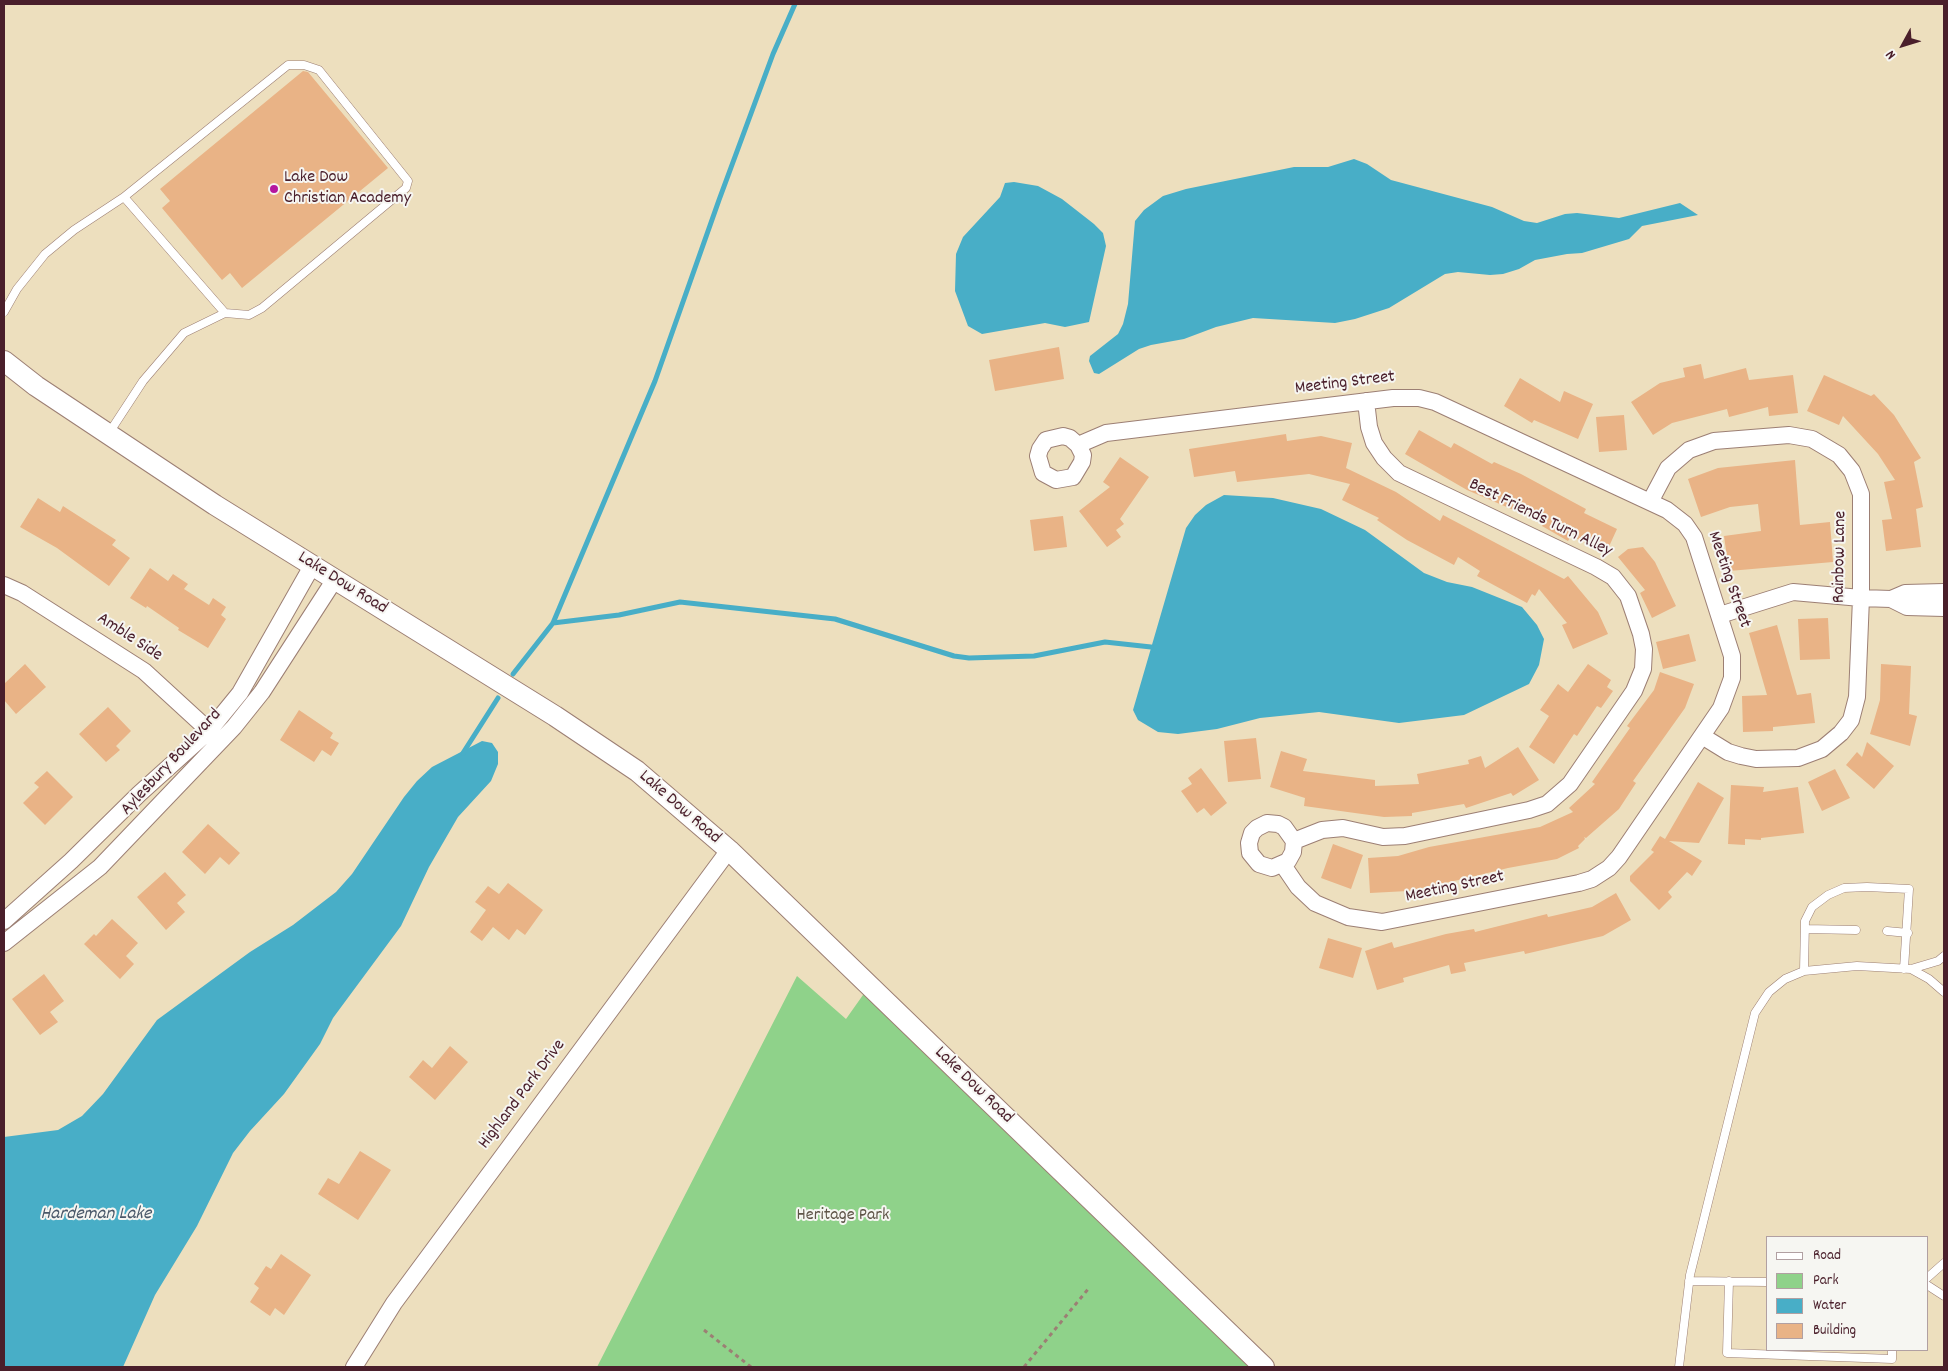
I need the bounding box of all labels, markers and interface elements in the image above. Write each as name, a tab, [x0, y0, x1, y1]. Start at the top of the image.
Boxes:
north arrow	[1878, 20, 1928, 70]
text: N	[1881, 45, 1901, 63]
place label: Lake Dow Christian Academy	[284, 168, 411, 210]
marker: Lake Dow Christian Academy	[268, 183, 280, 195]
street label: Meeting Street	[1294, 367, 1396, 401]
street label: Best Friends Turn Alley	[1465, 475, 1615, 563]
street label: Rainbow Lane	[1829, 511, 1853, 603]
street label: Meeting Street	[1701, 529, 1755, 631]
street label: Lake Dow Road	[293, 548, 391, 620]
street label: Amble Side	[92, 609, 166, 667]
street label: Aylesbury Boulevard	[117, 705, 227, 821]
street label: Lake Dow Road	[633, 766, 725, 850]
street label: Meeting Street	[1404, 867, 1506, 909]
street label: Highland Park Drive	[475, 1036, 571, 1154]
street label: Lake Dow Road	[929, 1043, 1017, 1129]
water label: Hardeman Lake	[41, 1204, 151, 1226]
park label: Heritage Park	[797, 1206, 889, 1228]
legend	[1766, 1236, 1928, 1351]
text: Road	[1813, 1245, 1841, 1267]
text: Park	[1813, 1270, 1839, 1292]
text: Water	[1813, 1295, 1846, 1317]
text: Building	[1813, 1320, 1856, 1342]

